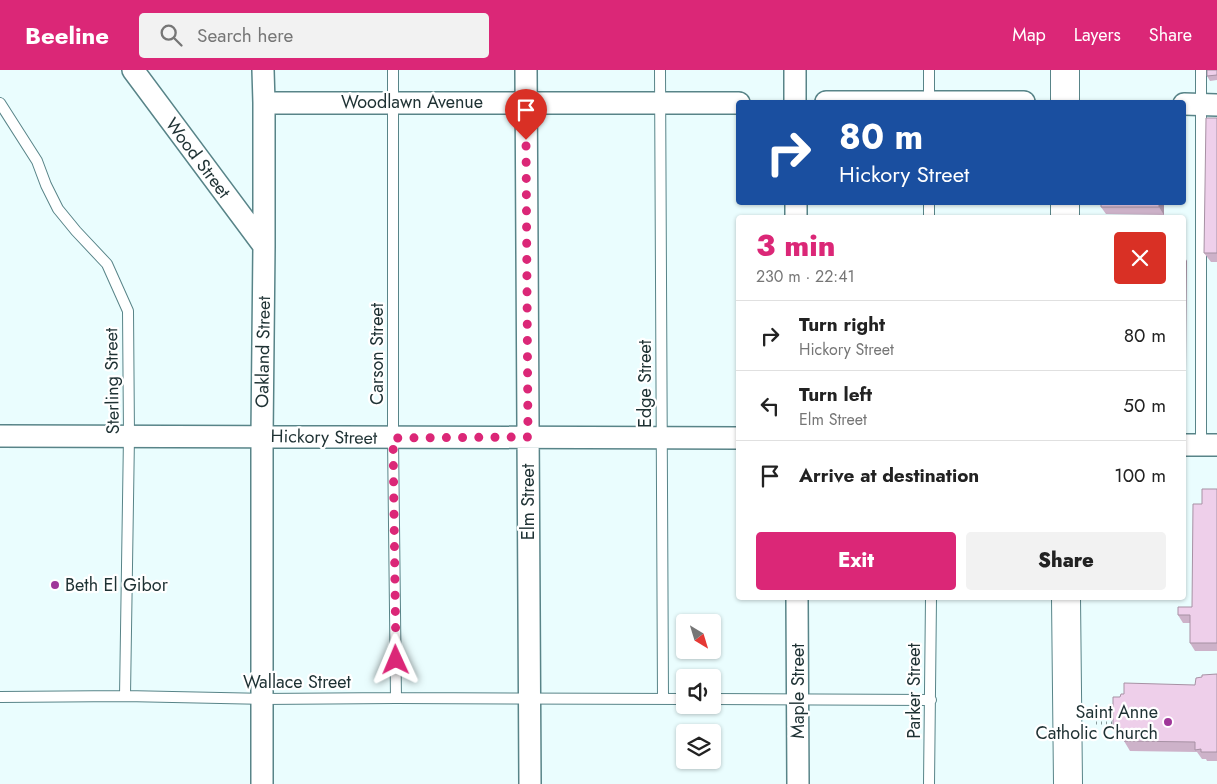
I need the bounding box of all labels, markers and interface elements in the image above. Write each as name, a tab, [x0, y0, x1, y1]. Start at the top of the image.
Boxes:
search box	[139, 13, 489, 58]
text: Beeline	[25, 18, 109, 53]
icon: search	[157, 21, 185, 49]
text: Search here	[197, 22, 293, 49]
text: Map	[1012, 22, 1046, 48]
text: Layers	[1074, 22, 1121, 48]
text: Share	[1149, 22, 1192, 48]
street label: Woodlawn Avenue	[341, 89, 483, 115]
pin	[505, 89, 547, 140]
icon: arrive	[512, 96, 540, 124]
street label: Wood Street	[159, 112, 237, 204]
text: 80 m	[839, 112, 923, 162]
icon: right	[756, 120, 821, 185]
text: Hickory Street	[839, 158, 969, 190]
text: 3 min	[756, 224, 835, 267]
button: close	[1114, 232, 1166, 284]
text: 230 m · 22:41	[756, 265, 855, 288]
street label: Oakland Street	[249, 295, 277, 408]
street label: Carson Street	[364, 302, 390, 405]
text: Turn right	[799, 311, 885, 338]
icon: right	[756, 322, 784, 350]
text: 80 m	[1124, 322, 1166, 349]
street label: Sterling Street	[98, 327, 126, 434]
text: Hickory Street	[799, 338, 894, 361]
street label: Edge Street	[632, 339, 658, 428]
text: Turn left	[799, 381, 872, 408]
icon: left	[756, 392, 784, 420]
text: 50 m	[1123, 392, 1166, 419]
text: Elm Street	[799, 408, 867, 431]
street label: Hickory Street	[270, 423, 378, 451]
icon: arrive	[756, 462, 784, 490]
text: Arrive at destination	[799, 462, 979, 489]
text: 100 m	[1114, 462, 1166, 489]
street label: Elm Street	[515, 463, 541, 540]
button: Exit	[756, 532, 956, 590]
button: Share	[966, 532, 1166, 590]
place label: Beth El Gibor	[65, 572, 169, 598]
marker: Beth El Gibor	[49, 579, 61, 591]
north arrow	[676, 614, 721, 659]
map controls	[676, 614, 721, 769]
position arrow	[369, 633, 421, 685]
street label: Maple Street	[785, 643, 811, 739]
street label: Parker Street	[901, 643, 927, 739]
street label: Wallace Street	[243, 669, 352, 695]
button: sound	[676, 669, 721, 714]
place label: Saint Anne Catholic Church	[1035, 699, 1158, 746]
marker: Saint Anne Catholic Church	[1162, 716, 1174, 728]
button: layers	[676, 724, 721, 769]

